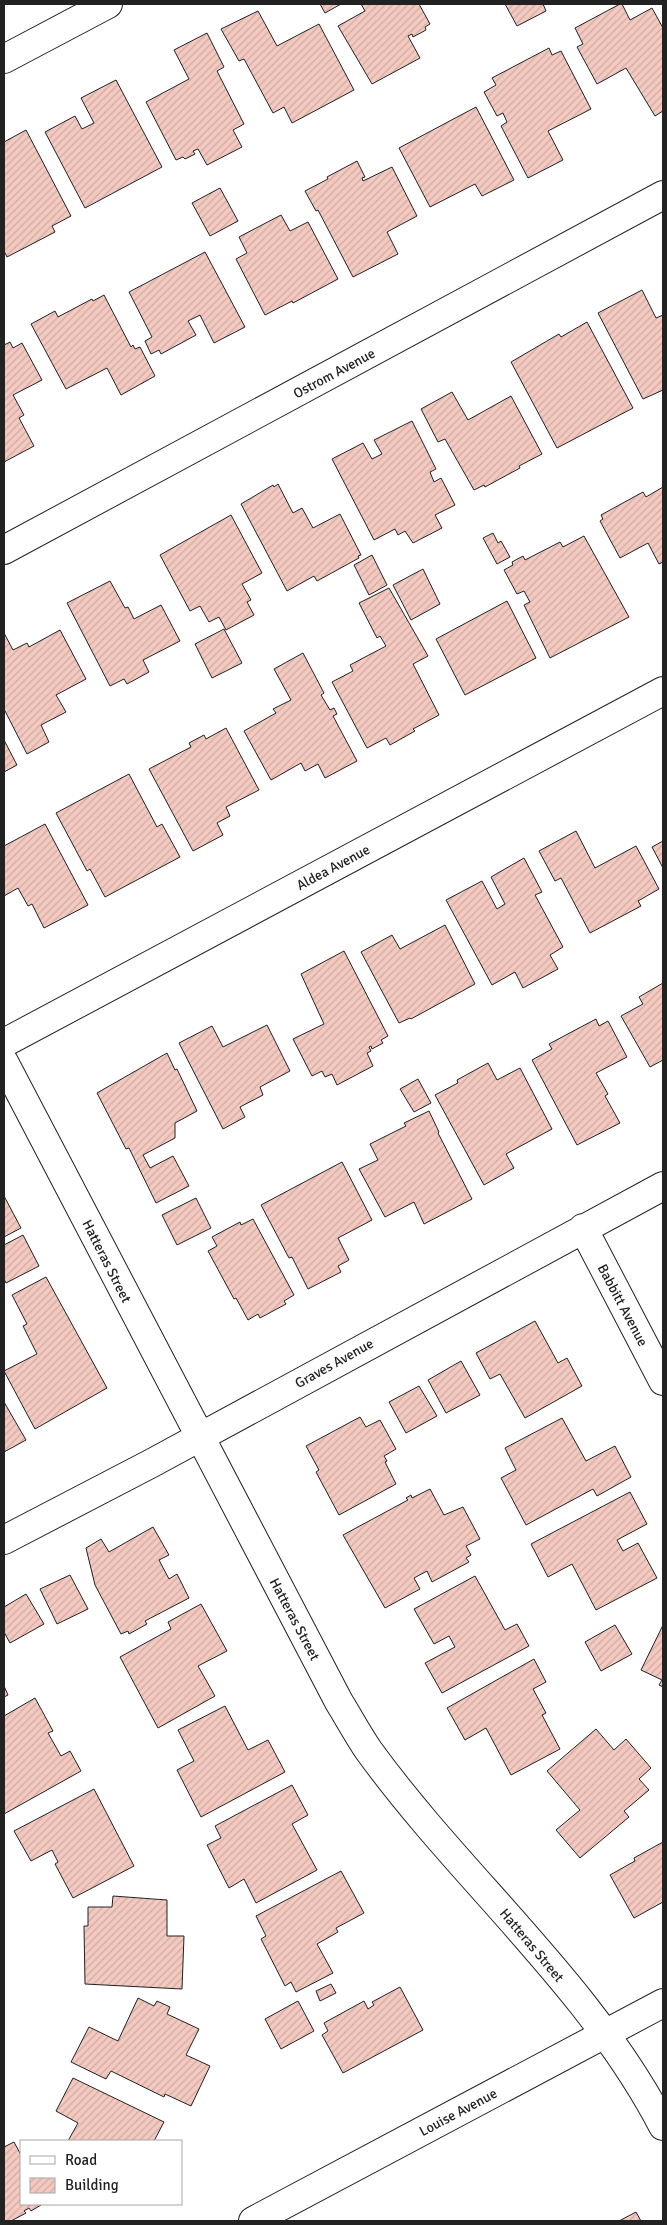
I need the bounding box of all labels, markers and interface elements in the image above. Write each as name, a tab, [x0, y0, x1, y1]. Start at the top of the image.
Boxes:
street label: Ostrom Avenue	[290, 345, 378, 402]
street label: Aldea Avenue	[294, 841, 373, 894]
street label: Hatteras Street	[78, 1217, 135, 1306]
street label: Babbitt Avenue	[594, 1261, 651, 1349]
street label: Graves Avenue	[292, 1335, 376, 1392]
street label: Hatteras Street	[266, 1575, 323, 1663]
street label: Hatteras Street	[496, 1905, 567, 1986]
street label: Louise Avenue	[416, 2085, 500, 2140]
legend	[20, 2140, 182, 2205]
text: Road	[65, 2151, 97, 2169]
text: Building	[65, 2176, 119, 2194]

